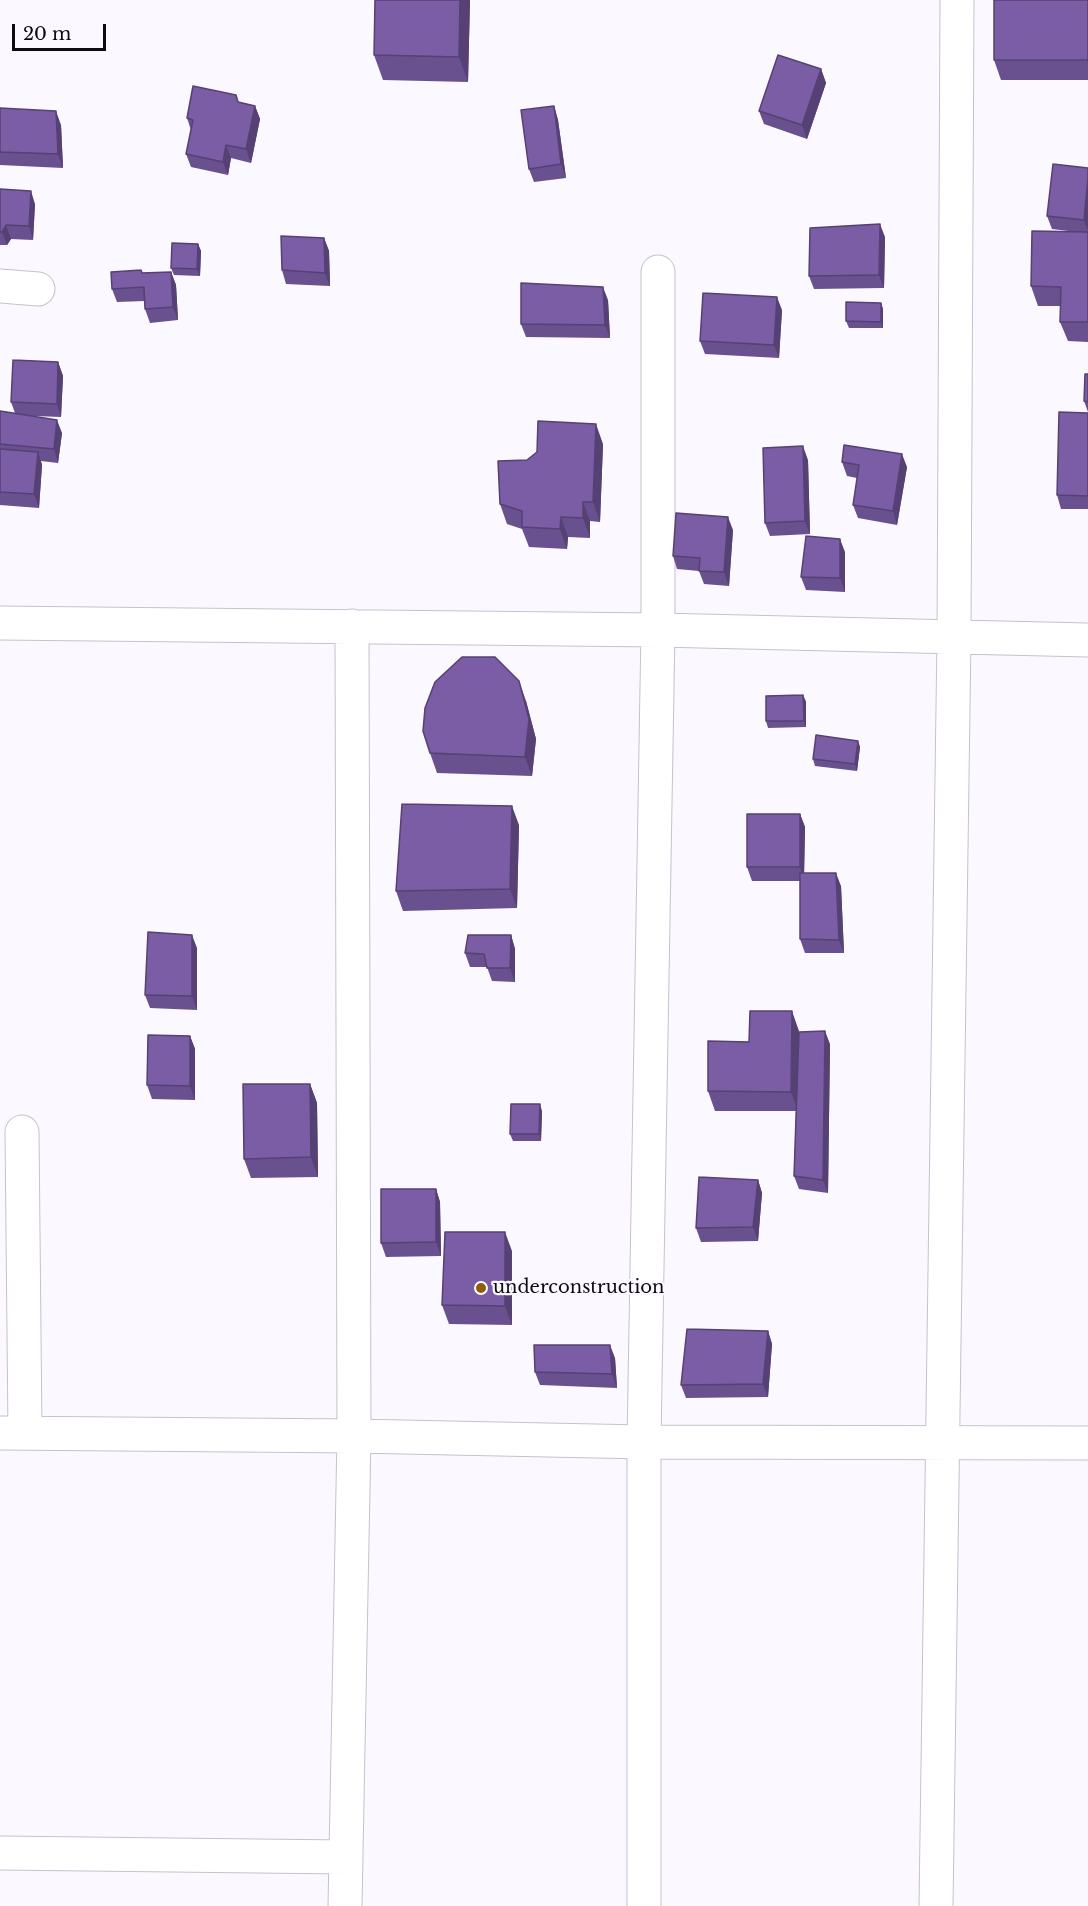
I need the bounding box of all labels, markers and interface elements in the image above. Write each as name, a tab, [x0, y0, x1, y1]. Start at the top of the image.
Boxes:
scale bar	[15, 12, 110, 50]
text: 20 m	[23, 23, 71, 45]
place label: underconstruction	[493, 1277, 665, 1299]
marker: underconstruction	[474, 1281, 488, 1295]

